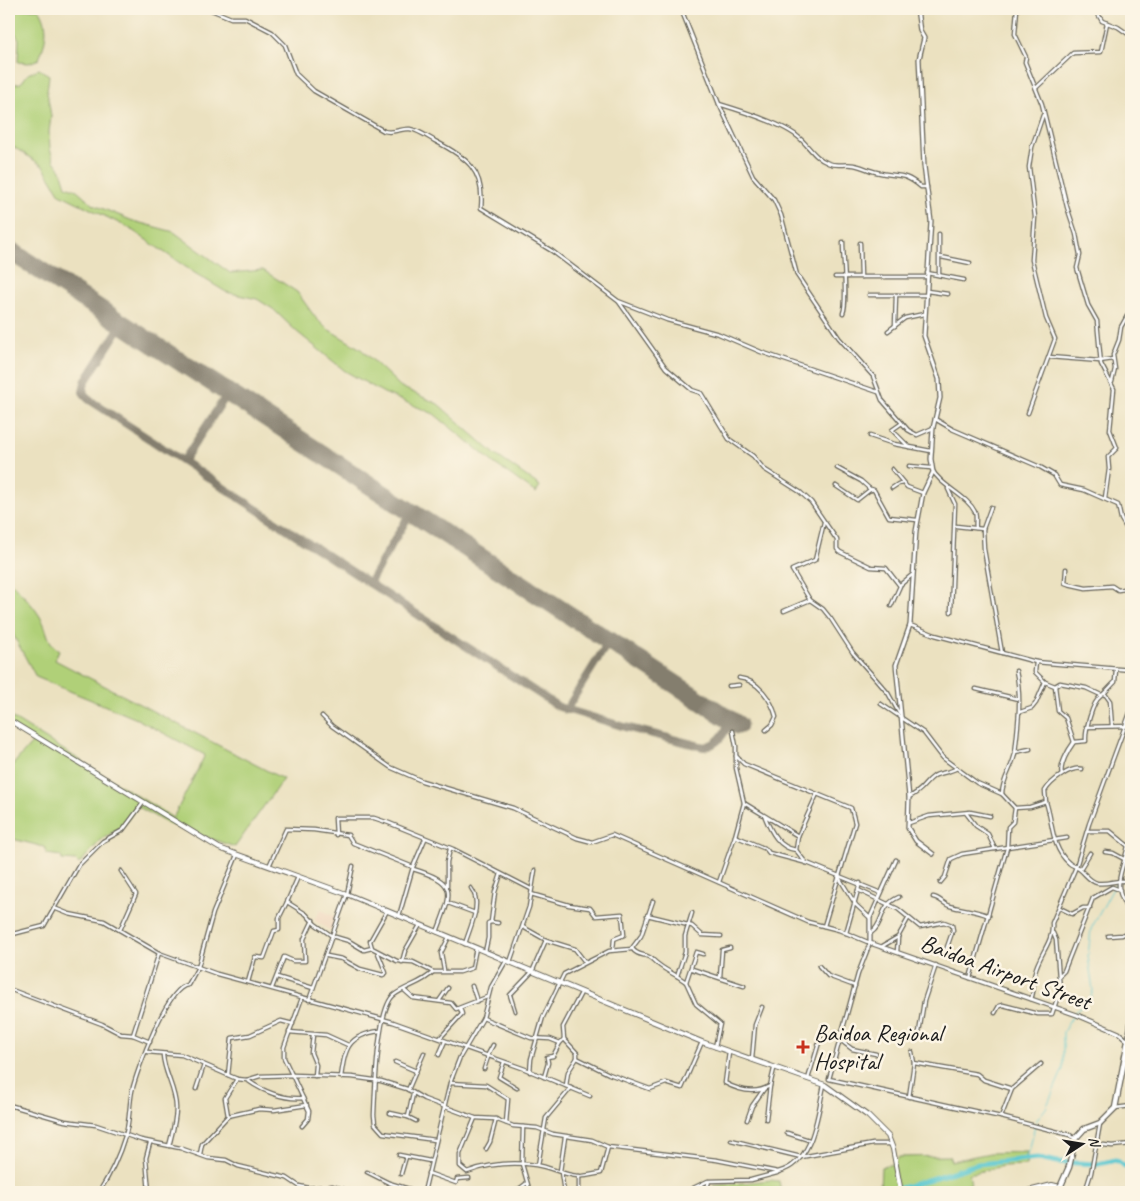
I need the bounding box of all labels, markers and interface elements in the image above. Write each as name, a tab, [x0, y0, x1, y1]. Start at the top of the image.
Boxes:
street label: Baidoa Airport Street	[917, 927, 1097, 1017]
place label: Baidoa Regional Hospital	[814, 1018, 946, 1076]
marker: Baidoa Regional Hospital	[796, 1040, 810, 1054]
north arrow	[1058, 1118, 1108, 1168]
text: N	[1085, 1135, 1104, 1150]

